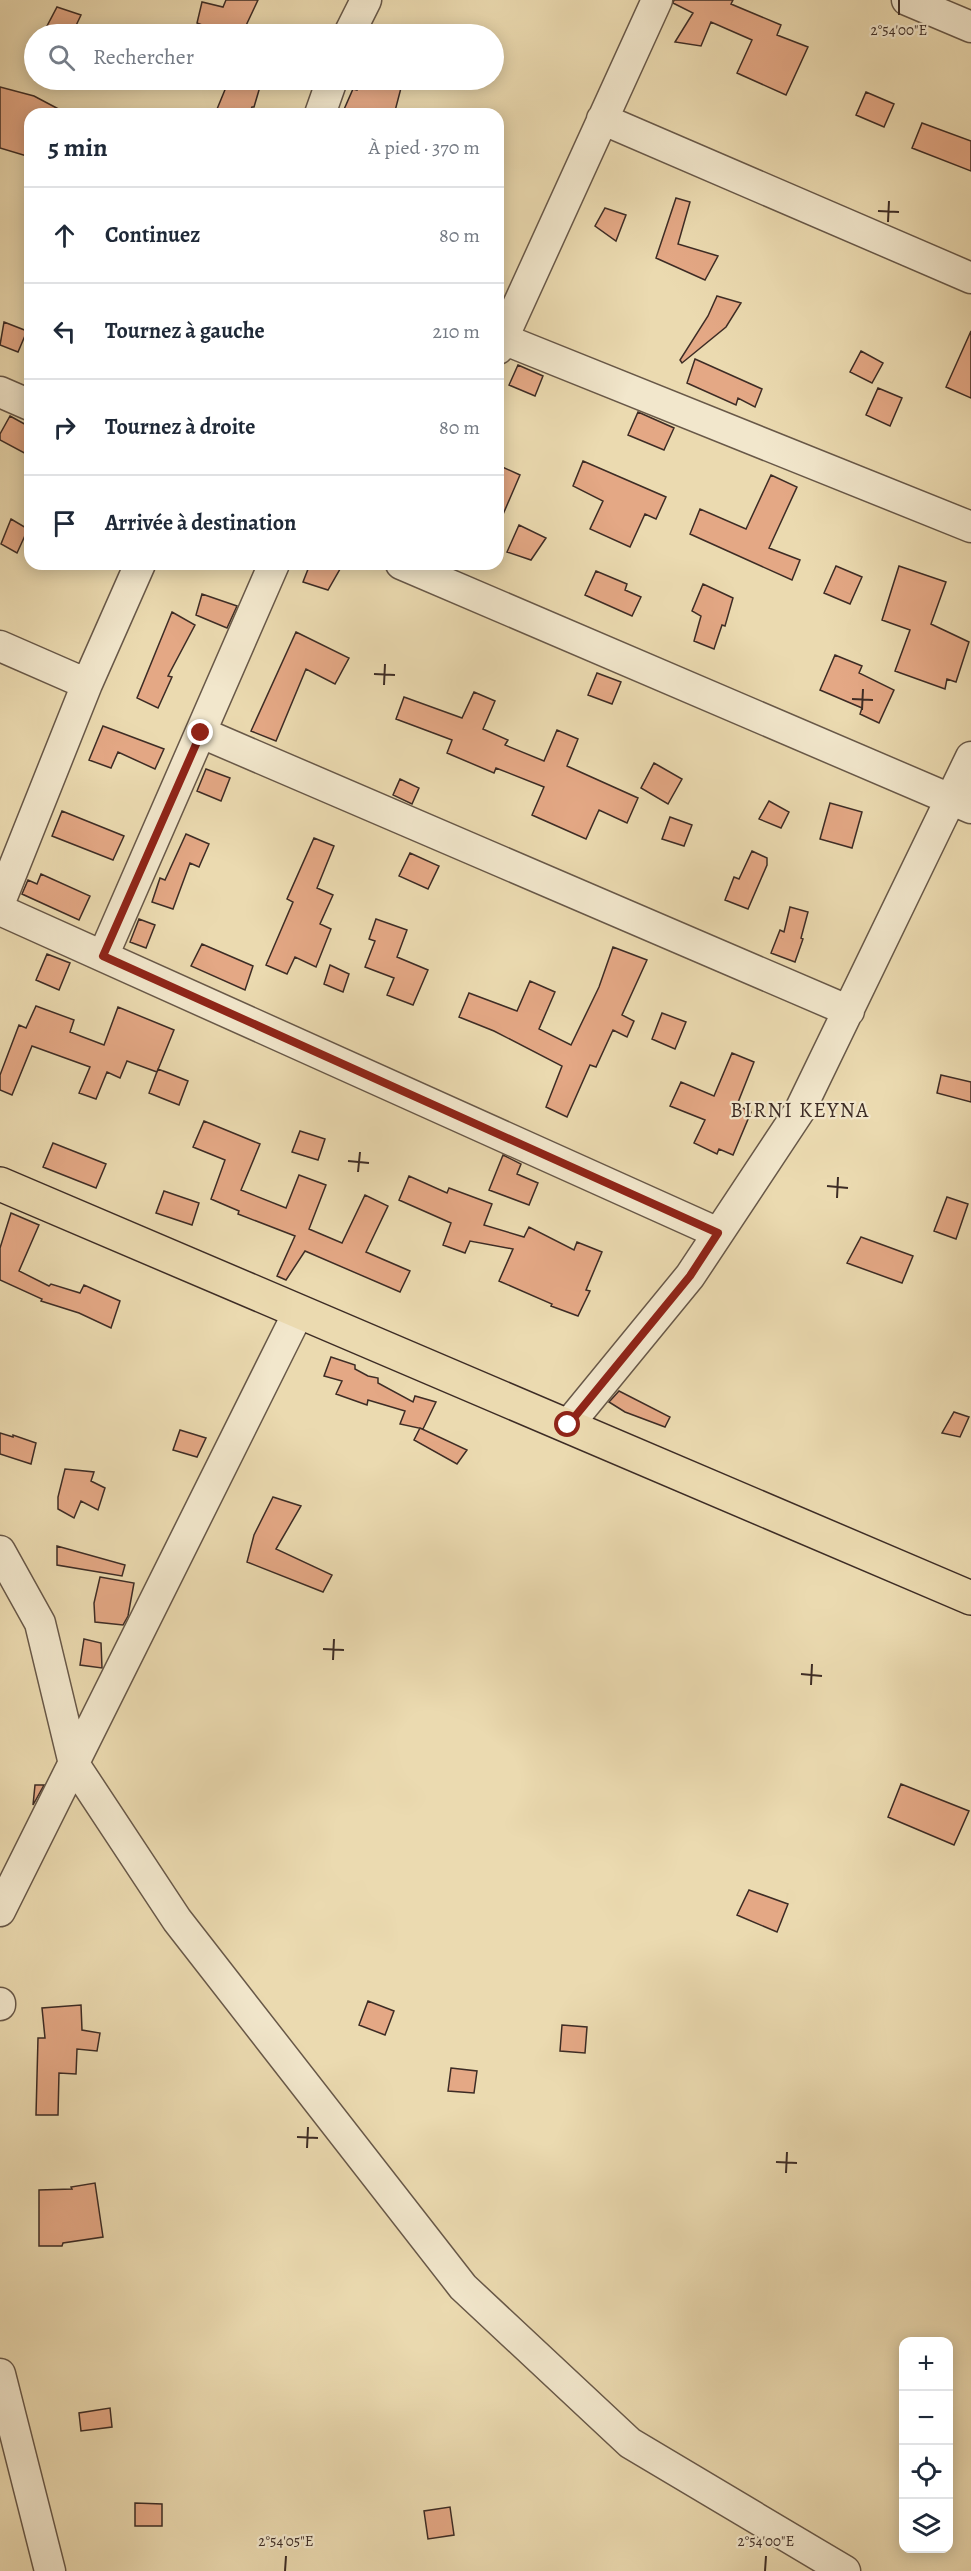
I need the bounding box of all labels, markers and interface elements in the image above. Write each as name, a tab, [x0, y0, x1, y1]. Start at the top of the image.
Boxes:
text: 2°54'00"E	[871, 20, 927, 40]
search box	[24, 24, 504, 90]
icon: search	[45, 41, 78, 74]
text: Rechercher	[93, 42, 194, 72]
text: 5 min	[48, 130, 108, 165]
text: À pied · 370 m	[369, 134, 480, 161]
icon: ahead	[48, 219, 81, 252]
text: Continuez	[105, 220, 200, 250]
text: 80 m	[439, 222, 480, 249]
icon: left	[48, 315, 81, 348]
text: Tournez à gauche	[105, 316, 265, 346]
text: 210 m	[432, 318, 480, 345]
icon: right	[48, 411, 81, 444]
text: Tournez à droite	[105, 412, 256, 442]
text: 80 m	[439, 414, 480, 441]
icon: arrive	[48, 507, 81, 540]
text: Arrivée à destination	[105, 508, 296, 538]
route end	[187, 719, 213, 745]
district label: BIRNI KEYNA	[730, 1096, 870, 1124]
route start	[554, 1411, 580, 1437]
map controls	[899, 2337, 953, 2553]
button: +	[899, 2337, 953, 2391]
button: −	[899, 2391, 953, 2445]
button: locate	[899, 2445, 953, 2499]
button: layers	[899, 2499, 953, 2553]
text: 2°54'05"E	[258, 2531, 314, 2551]
text: 2°54'00"E	[738, 2531, 794, 2551]

